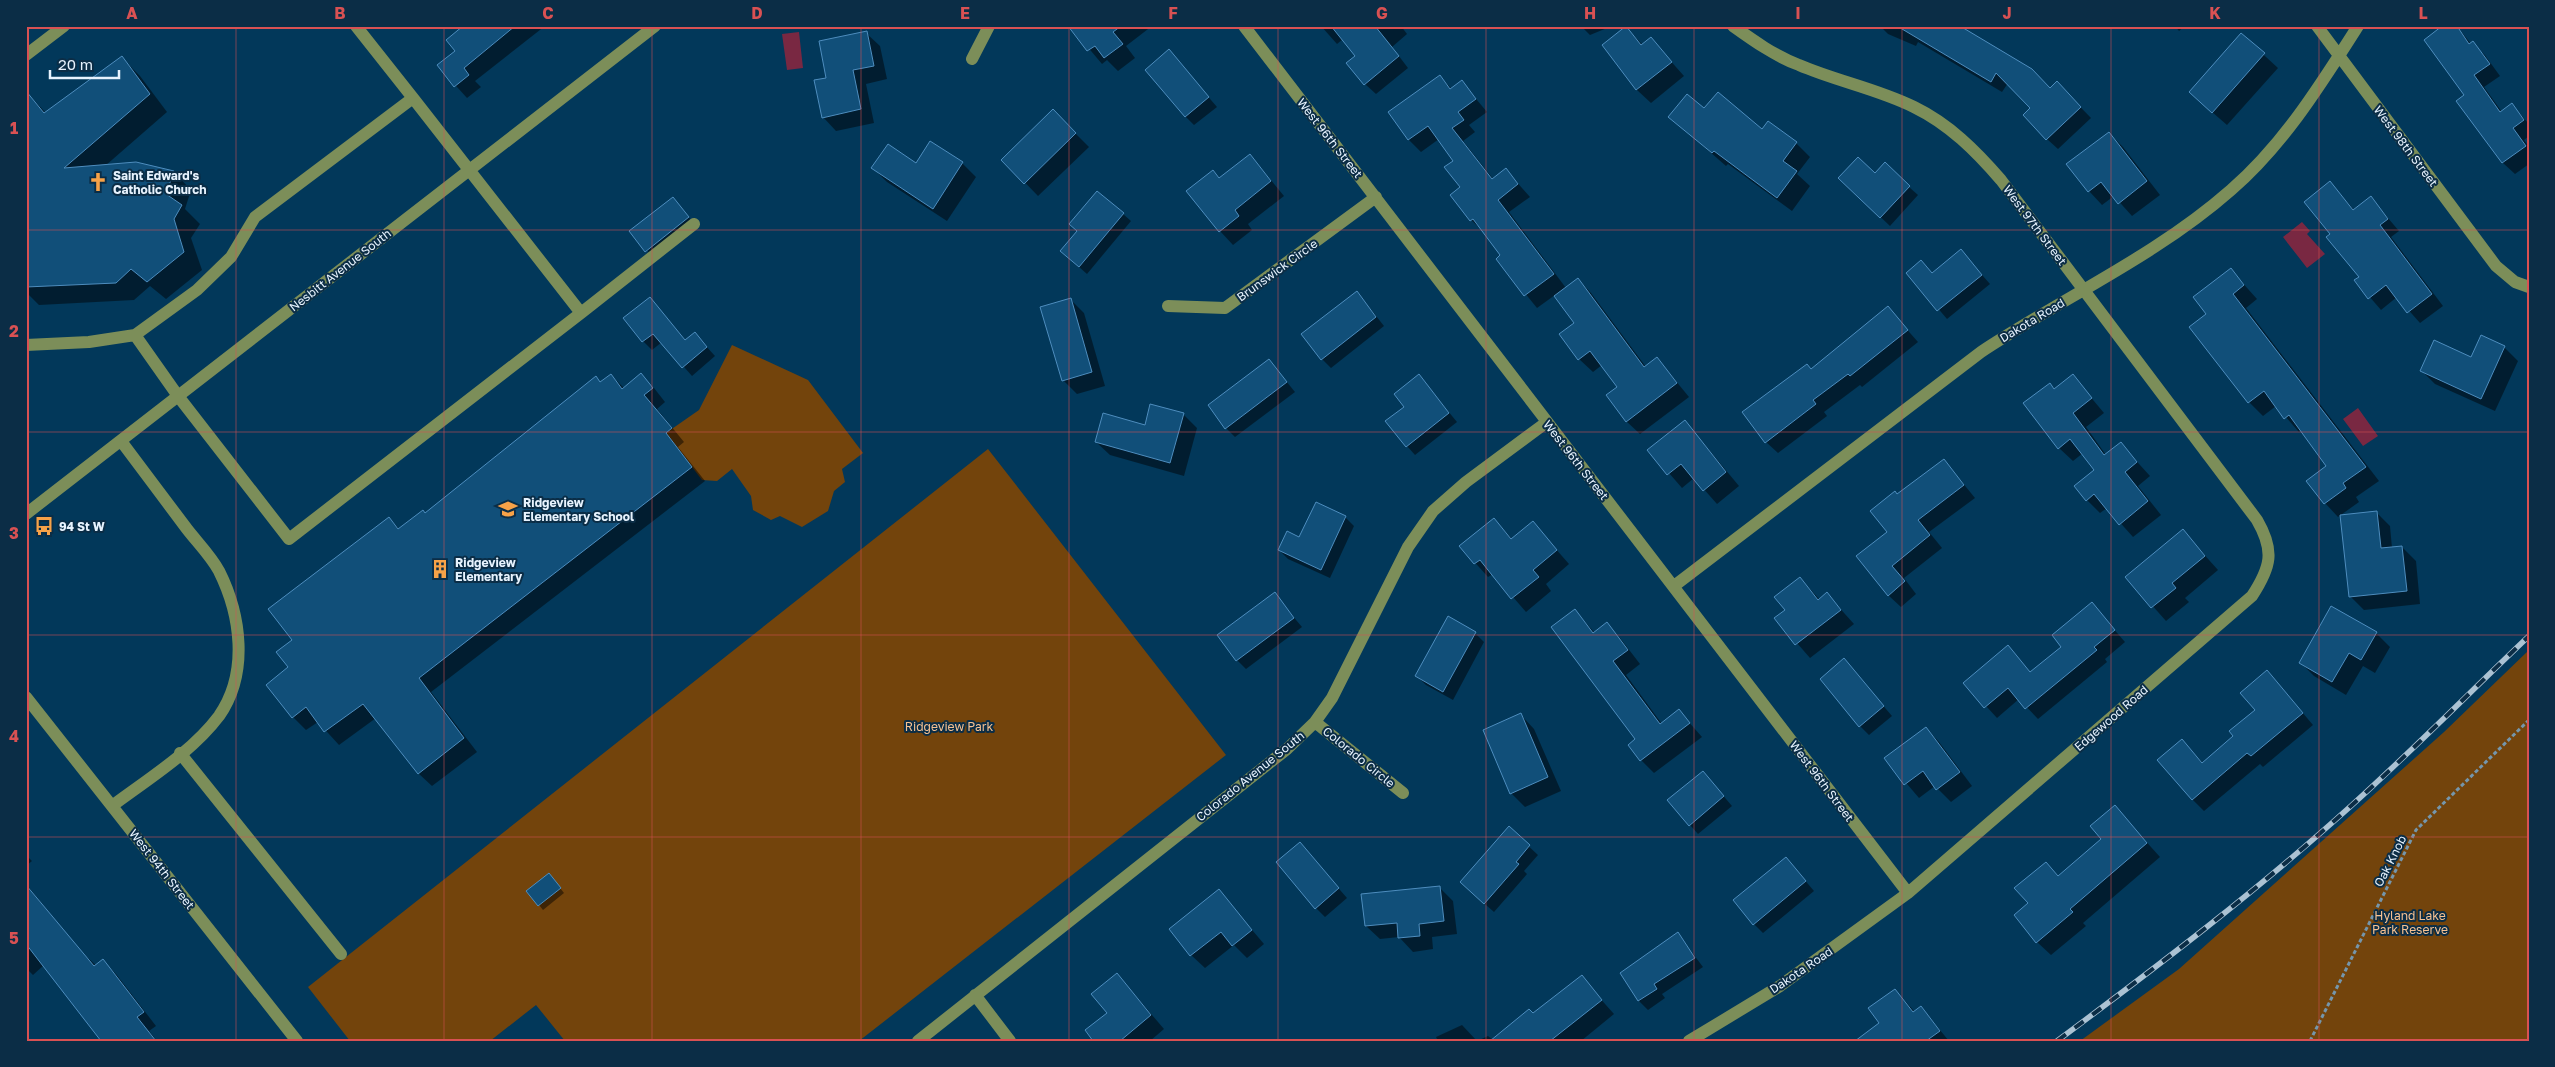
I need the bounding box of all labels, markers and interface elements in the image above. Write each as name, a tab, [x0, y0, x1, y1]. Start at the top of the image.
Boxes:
text: A	[126, 3, 138, 23]
text: B	[334, 3, 346, 23]
text: C	[542, 3, 554, 23]
text: D	[751, 3, 763, 23]
text: E	[960, 3, 970, 23]
text: F	[1168, 3, 1178, 23]
text: G	[1376, 3, 1388, 23]
text: H	[1584, 3, 1596, 23]
text: I	[1795, 3, 1801, 23]
text: J	[2002, 3, 2012, 23]
text: K	[2209, 3, 2221, 23]
text: L	[2418, 3, 2428, 23]
scale bar	[50, 48, 119, 80]
text: 20 m	[58, 55, 93, 73]
street label: West 96th Street	[1294, 95, 1366, 181]
street label: West 98th Street	[2371, 103, 2441, 190]
text: 1	[10, 118, 18, 138]
place label: Saint Edward's Catholic Church	[113, 168, 207, 197]
church icon: Saint Edward's Catholic Church	[87, 171, 109, 193]
street label: West 97th Street	[2000, 182, 2070, 268]
street label: Nesbitt Avenue South	[286, 226, 394, 314]
street label: Brunswick Circle	[1234, 236, 1320, 304]
street label: Dakota Road	[1997, 295, 2067, 345]
text: 2	[9, 321, 19, 341]
street label: West 96th Street	[1540, 417, 1612, 503]
place label: Ridgeview Elementary School	[523, 495, 634, 524]
school or university icon: Ridgeview Elementary School	[497, 498, 519, 520]
bus stop icon: 94 St W	[33, 515, 55, 537]
place label: 94 St W	[59, 519, 105, 534]
text: 3	[9, 523, 19, 543]
place label: Ridgeview Elementary	[455, 555, 523, 584]
building icon: Ridgeview Elementary	[429, 558, 451, 580]
street label: Edgewood Road	[2071, 682, 2151, 754]
park label: Ridgeview Park	[905, 719, 993, 734]
street label: Colorado Circle	[1320, 723, 1398, 791]
text: 4	[9, 726, 19, 746]
street label: Colorado Avenue South	[1193, 728, 1307, 824]
street label: West 96th Street	[1787, 738, 1857, 825]
street label: West 94th Street	[126, 826, 198, 912]
street label: Oak Knob	[2371, 833, 2409, 889]
park label: Hyland Lake Park Reserve	[2372, 908, 2448, 937]
text: 5	[9, 928, 19, 948]
street label: Dakota Road	[1767, 943, 1835, 997]

